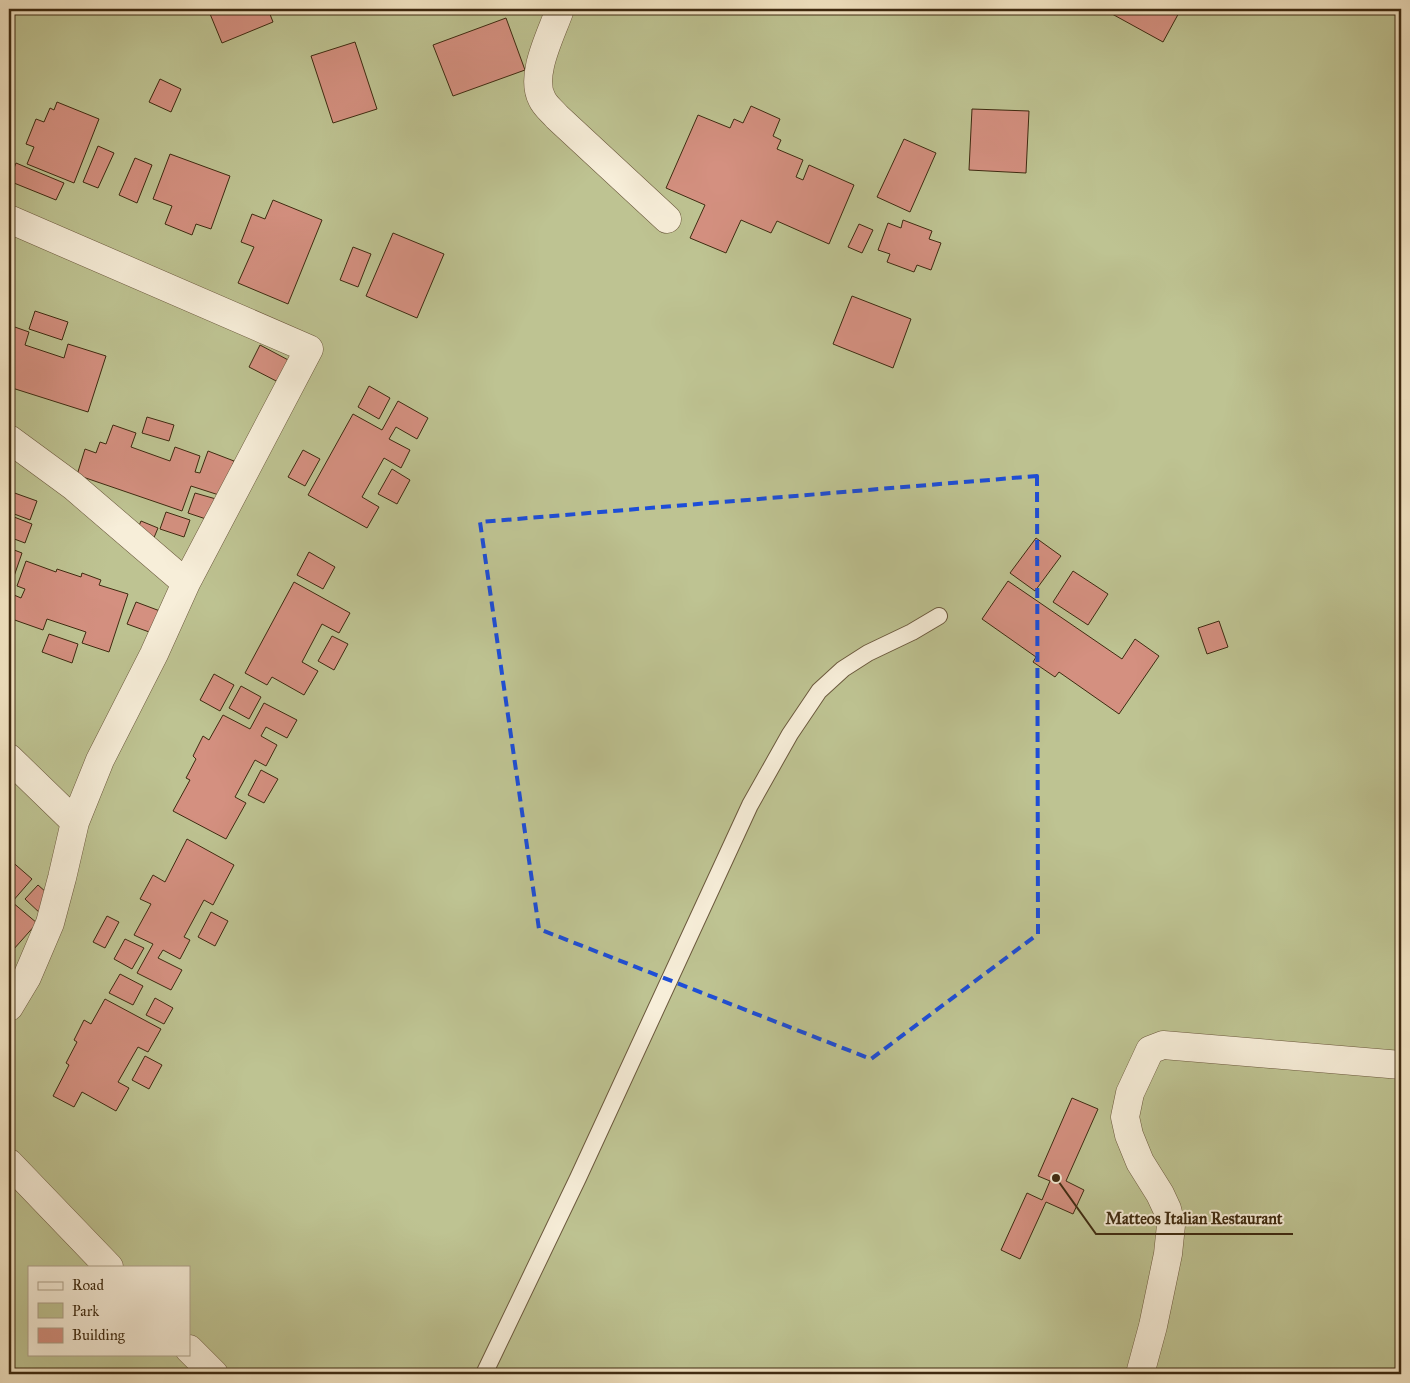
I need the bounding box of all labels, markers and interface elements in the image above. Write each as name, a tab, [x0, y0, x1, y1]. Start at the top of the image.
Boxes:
callout: Matteos Italian Restaurant	[1096, 1203, 1293, 1234]
text: Matteos Italian Restaurant	[1106, 1209, 1283, 1228]
legend	[28, 1266, 190, 1356]
text: Road	[72, 1276, 104, 1294]
text: Park	[72, 1302, 99, 1320]
text: Building	[72, 1326, 126, 1344]

